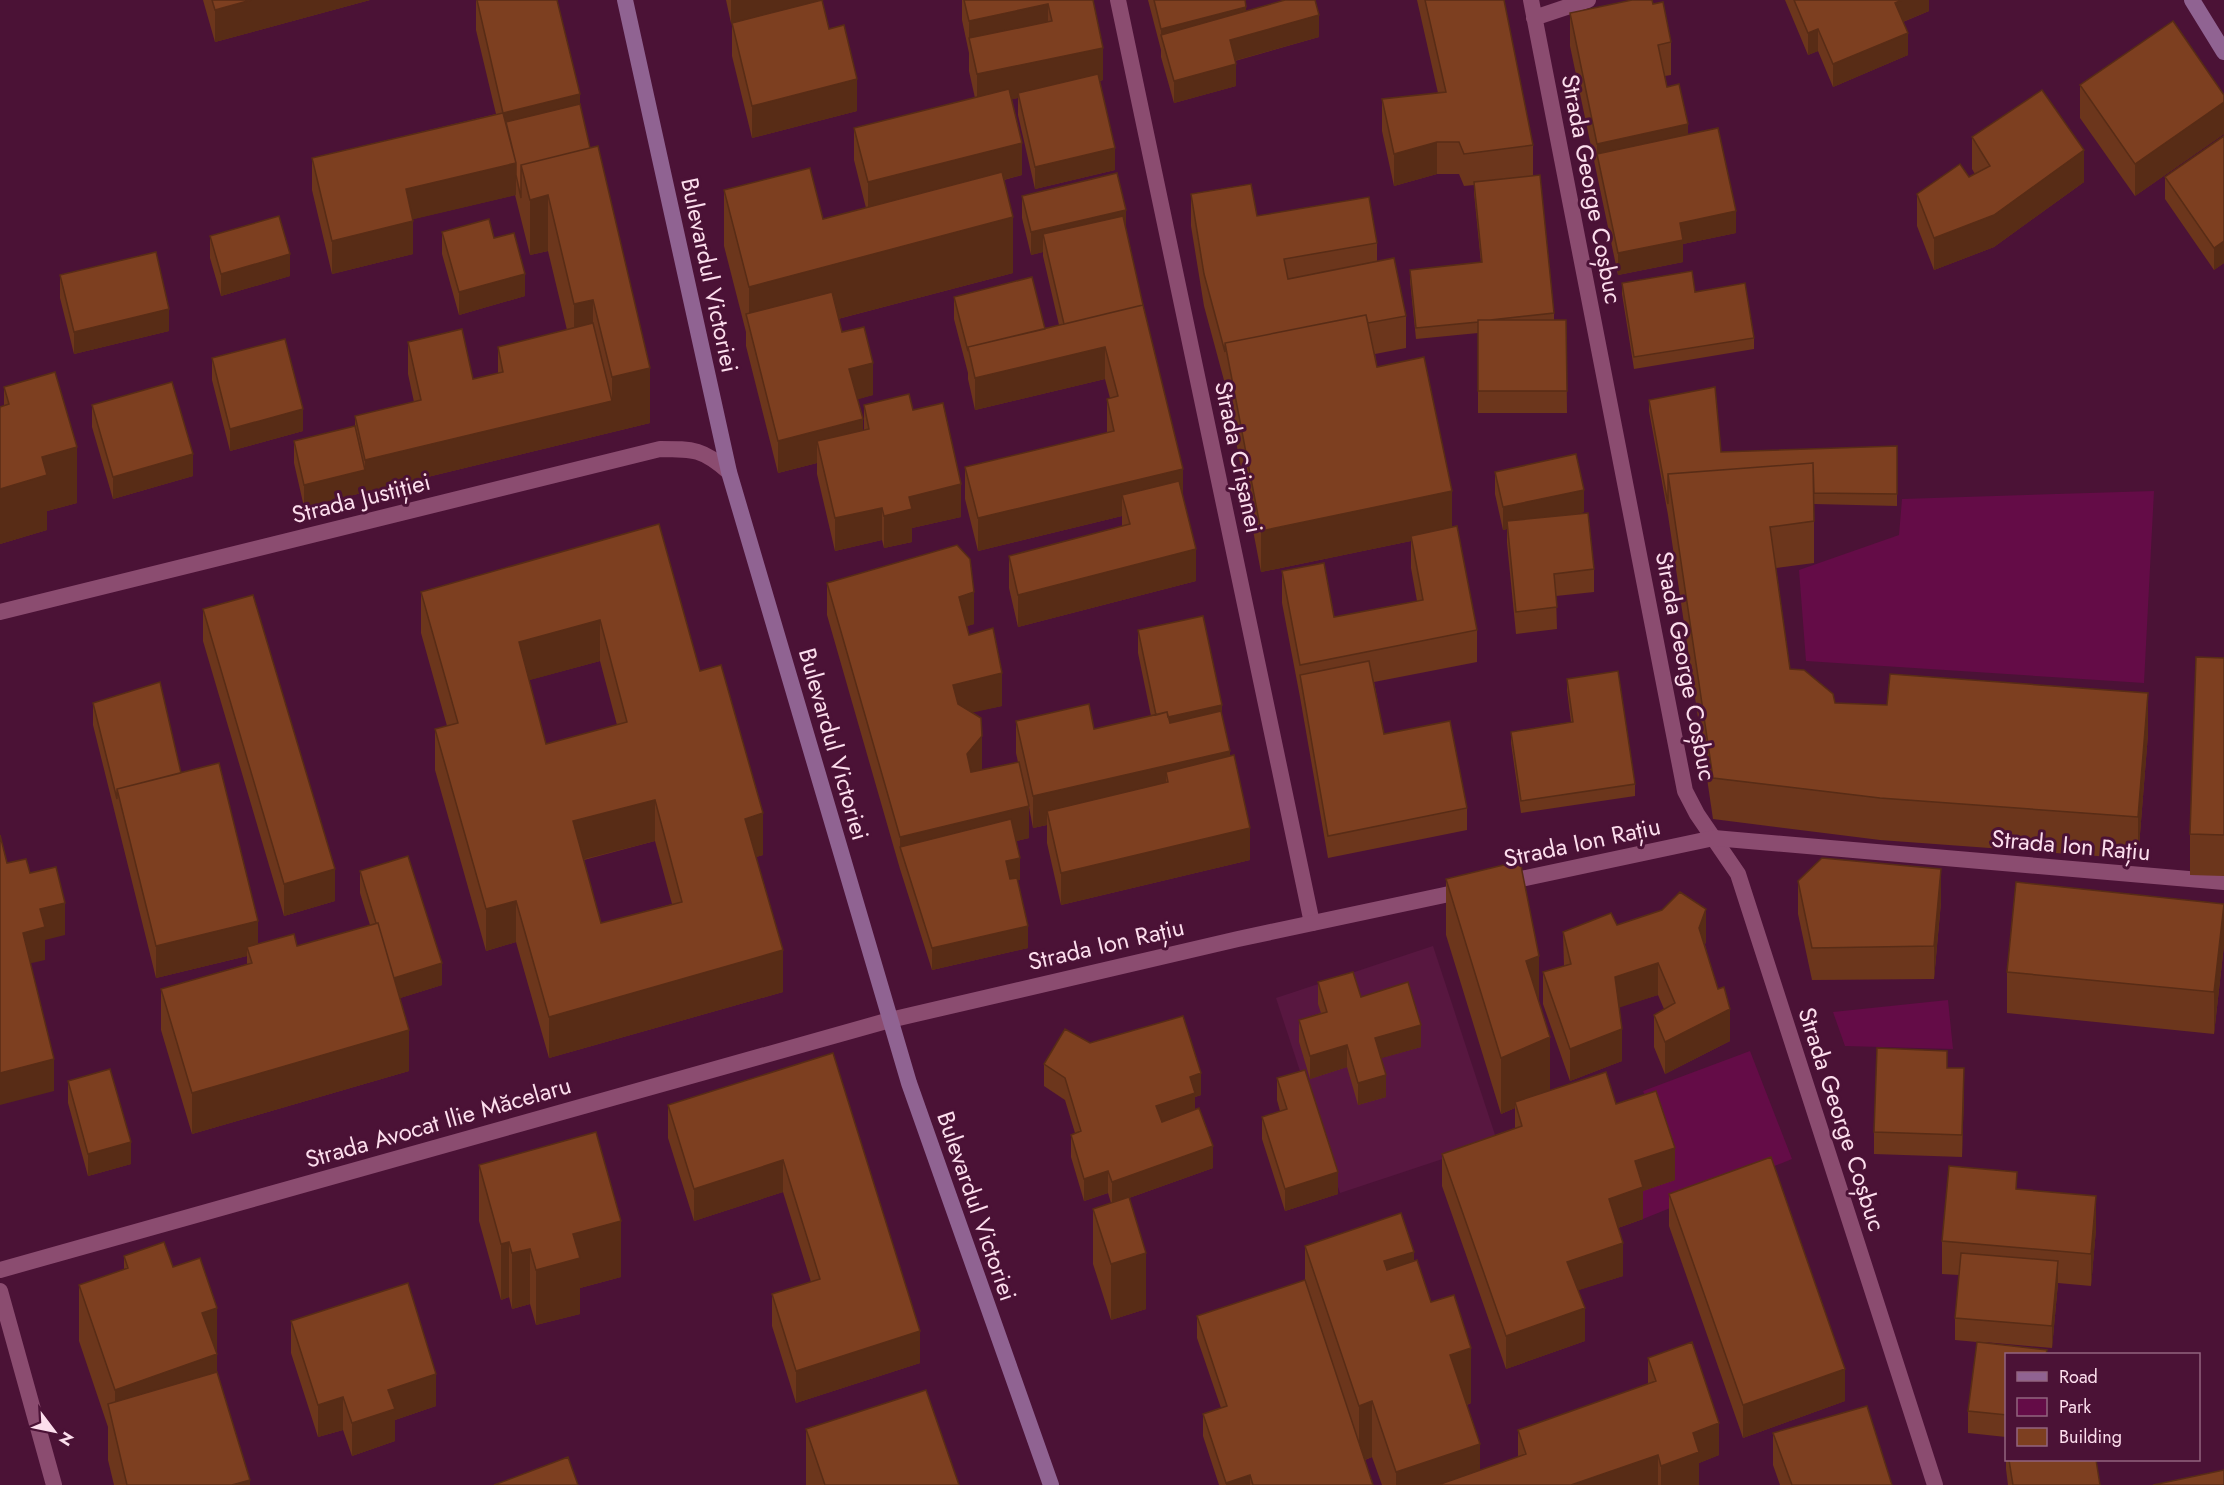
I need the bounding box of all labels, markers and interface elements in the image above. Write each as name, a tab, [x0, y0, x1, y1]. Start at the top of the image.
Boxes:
street label: Strada George Coșbuc	[1553, 71, 1631, 307]
street label: Bulevardul Victoriei	[672, 174, 748, 376]
street label: Strada Crișanei	[1206, 378, 1272, 536]
street label: Strada Justiției	[288, 464, 434, 532]
street label: Strada George Coșbuc	[1647, 548, 1725, 784]
street label: Bulevardul Victoriei	[790, 644, 878, 844]
street label: Strada Ion Rațiu	[1500, 808, 1664, 876]
street label: Strada Ion Rațiu	[1990, 821, 2152, 869]
street label: Strada Ion Rațiu	[1024, 909, 1188, 979]
street label: Strada George Coșbuc	[1789, 1003, 1895, 1235]
street label: Strada Avocat Ilie Măcelaru	[301, 1067, 575, 1177]
street label: Bulevardul Victoriei	[928, 1107, 1026, 1305]
legend	[2005, 1353, 2200, 1461]
text: Road	[2059, 1364, 2098, 1390]
text: Park	[2059, 1394, 2091, 1420]
north arrow	[24, 1401, 84, 1461]
text: Building	[2059, 1424, 2122, 1450]
text: N	[53, 1427, 79, 1450]

